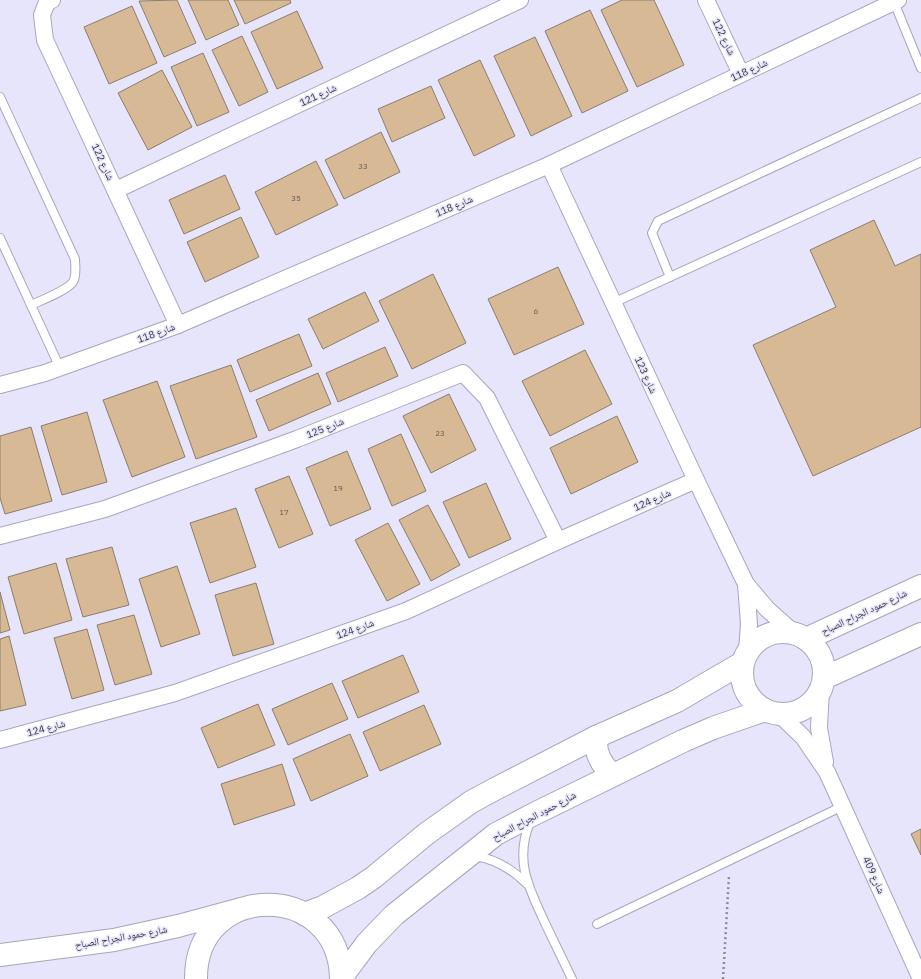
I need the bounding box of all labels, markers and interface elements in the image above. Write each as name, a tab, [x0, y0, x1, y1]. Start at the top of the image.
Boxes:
street label: شارع 122	[710, 16, 739, 58]
street label: شارع 118	[728, 56, 770, 84]
street label: شارع 121	[297, 81, 339, 109]
street label: شارع 122	[89, 141, 117, 183]
house number: 33	[358, 161, 368, 171]
street label: شارع 118	[433, 192, 475, 220]
house number: 35	[291, 193, 301, 203]
house number: 6	[534, 306, 539, 316]
street label: شارع 118	[135, 320, 177, 346]
street label: شارع 123	[632, 354, 660, 396]
street label: شارع 125	[304, 414, 346, 441]
house number: 23	[435, 428, 445, 438]
house number: 19	[333, 483, 343, 493]
street label: شارع 124	[631, 486, 673, 514]
house number: 17	[279, 507, 289, 517]
street label: شارع حمود الجراح الصباح	[819, 586, 909, 638]
street label: شارع 124	[334, 616, 376, 642]
street label: شارع 124	[25, 717, 67, 739]
street label: شارع حمود الجراح الصباح	[490, 788, 579, 844]
street label: شارع 409	[860, 854, 888, 896]
street label: شارع حمود الجراح الصباح	[74, 922, 169, 952]

